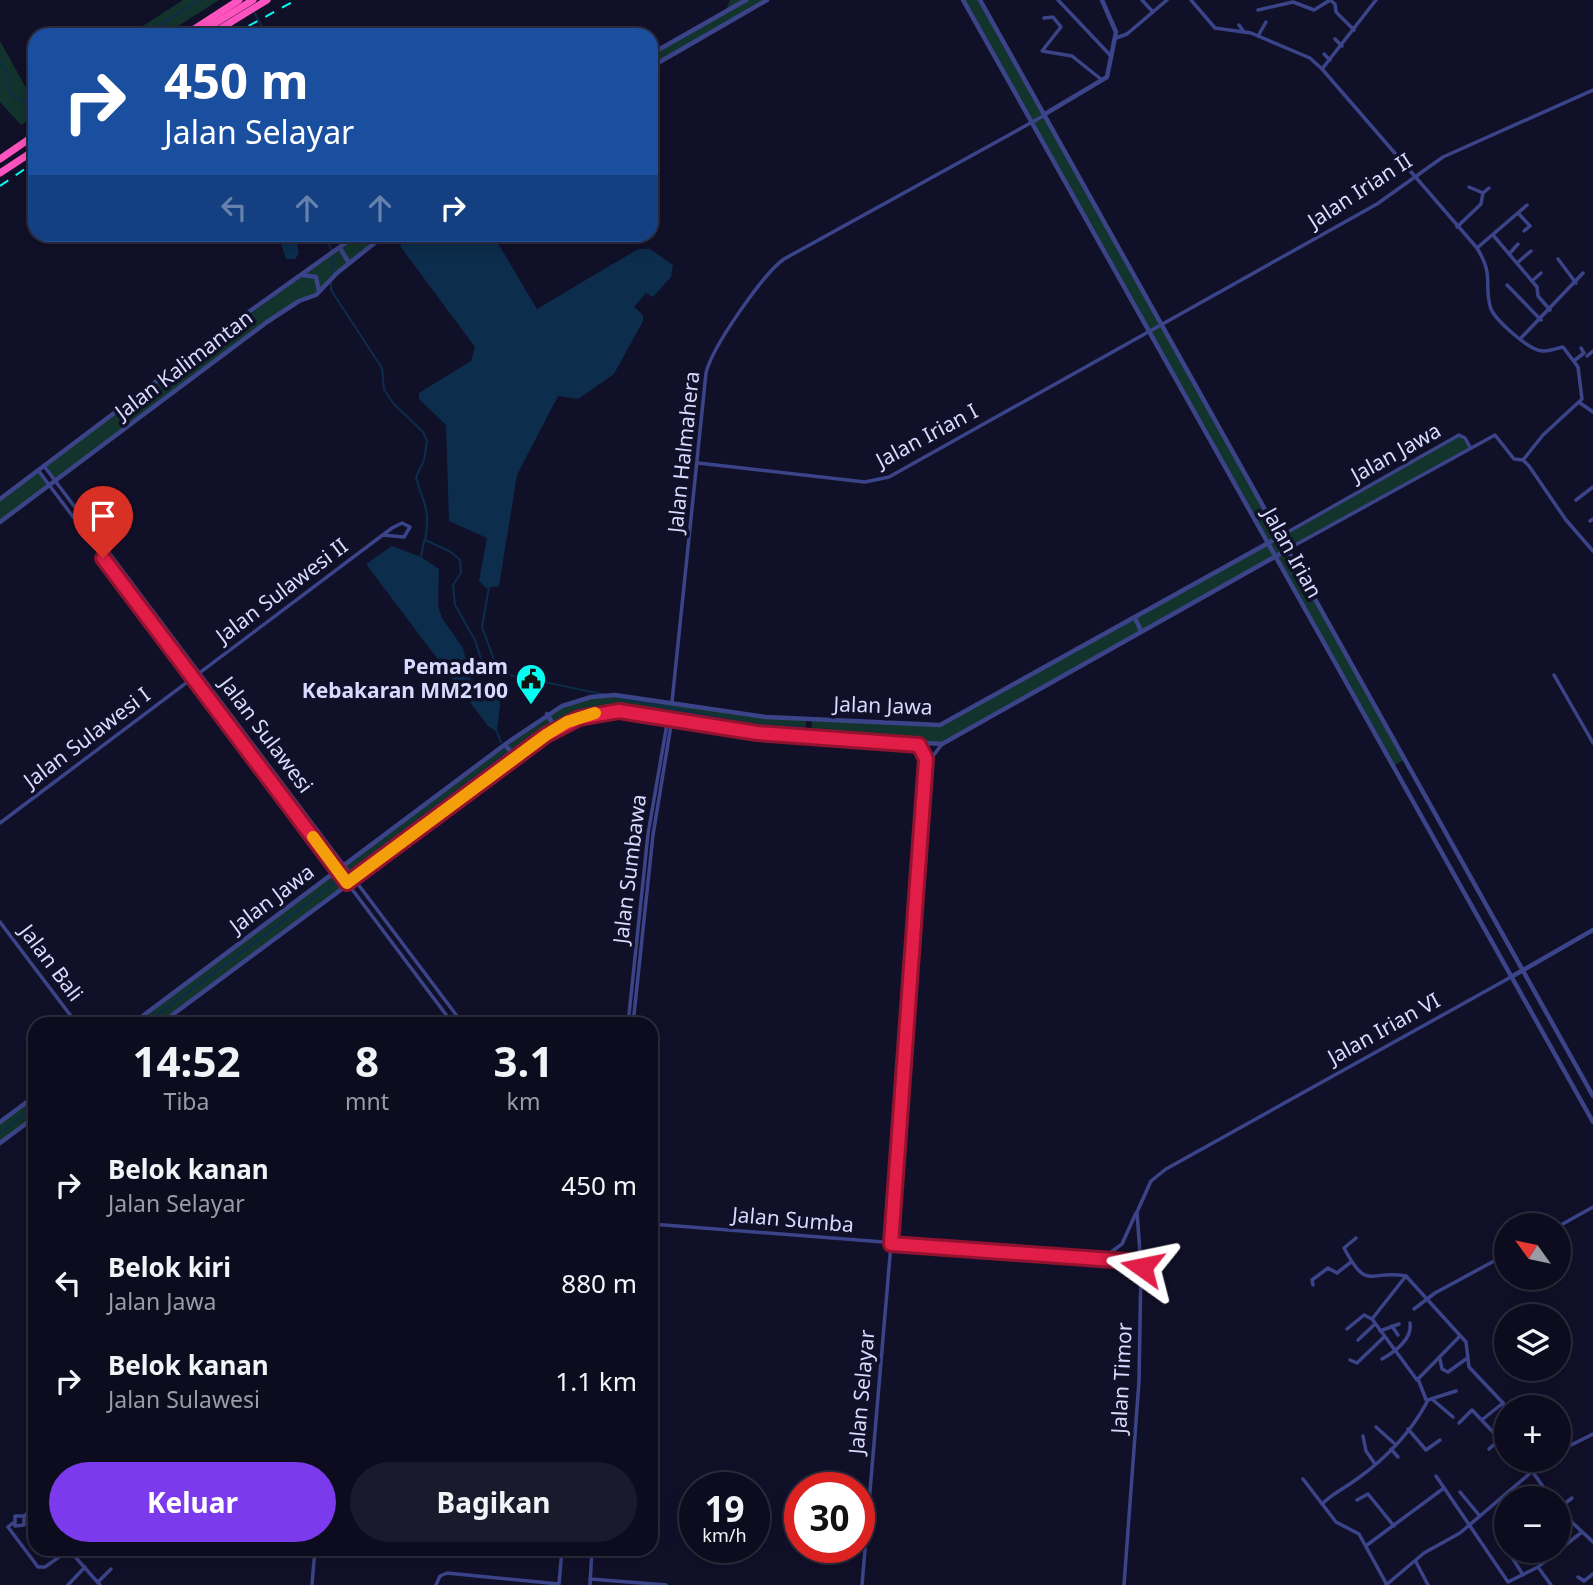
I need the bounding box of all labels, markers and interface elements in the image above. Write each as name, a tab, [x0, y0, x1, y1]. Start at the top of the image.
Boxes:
text: 450 m	[164, 47, 309, 113]
icon: right	[49, 56, 140, 147]
text: Jalan Selayar	[164, 110, 354, 153]
street label: Jalan Irian II	[1300, 146, 1417, 235]
icon: left	[215, 189, 253, 227]
icon: ahead	[288, 189, 326, 227]
icon: ahead	[361, 189, 399, 227]
icon: right	[434, 189, 472, 227]
street label: Jalan Kalimantan	[107, 303, 258, 426]
street label: Jalan Halmahera	[660, 370, 705, 536]
street label: Jalan Irian I	[869, 397, 982, 475]
street label: Jalan Jawa	[1344, 416, 1446, 489]
pin	[73, 486, 133, 558]
icon: arrive	[84, 497, 122, 535]
street label: Jalan Irian	[1256, 501, 1329, 603]
street label: Jalan Sulawesi II	[208, 531, 353, 650]
place label: Pemadam Kebakaran MM2100	[302, 652, 508, 704]
public building icon: Pemadam Kebakaran MM2100	[514, 662, 548, 706]
street label: Jalan Sulawesi	[213, 669, 320, 798]
street label: Jalan Sulawesi I	[16, 681, 155, 795]
street label: Jalan Jawa	[831, 689, 933, 721]
street label: Jalan Sumbawa	[606, 793, 652, 947]
street label: Jalan Jawa	[222, 857, 319, 940]
street label: Jalan Bali	[13, 917, 90, 1007]
street label: Jalan Irian VI	[1321, 986, 1445, 1071]
text: 14:52	[133, 1032, 240, 1089]
text: 8	[355, 1032, 379, 1089]
text: 3.1	[494, 1032, 553, 1089]
text: Tiba	[164, 1085, 209, 1117]
text: mnt	[345, 1085, 389, 1117]
text: km	[507, 1085, 540, 1117]
text: Belok kanan	[108, 1151, 269, 1187]
icon: right	[49, 1166, 87, 1204]
text: 450 m	[561, 1167, 637, 1203]
text: Jalan Selayar	[108, 1187, 245, 1219]
street label: Jalan Sumba	[729, 1200, 855, 1238]
north arrow	[1494, 1213, 1572, 1290]
map controls	[1494, 1213, 1571, 1563]
position arrow	[1105, 1230, 1179, 1304]
text: Belok kiri	[108, 1249, 231, 1285]
icon: left	[49, 1264, 87, 1302]
text: 880 m	[561, 1265, 637, 1301]
text: Jalan Jawa	[108, 1285, 216, 1317]
button: layers	[1494, 1304, 1571, 1381]
street label: Jalan Timor	[1104, 1321, 1138, 1436]
street label: Jalan Selayar	[841, 1328, 880, 1457]
text: Belok kanan	[108, 1347, 269, 1383]
icon: right	[49, 1362, 87, 1400]
text: 1.1 km	[555, 1363, 637, 1399]
text: Jalan Sulawesi	[108, 1383, 260, 1415]
button: +	[1494, 1395, 1571, 1472]
button: Keluar	[49, 1462, 336, 1542]
button: Bagikan	[350, 1462, 637, 1542]
speed limit sign: 30	[784, 1472, 875, 1563]
text: 19	[704, 1485, 745, 1532]
button: −	[1494, 1486, 1571, 1563]
text: km/h	[702, 1523, 747, 1547]

